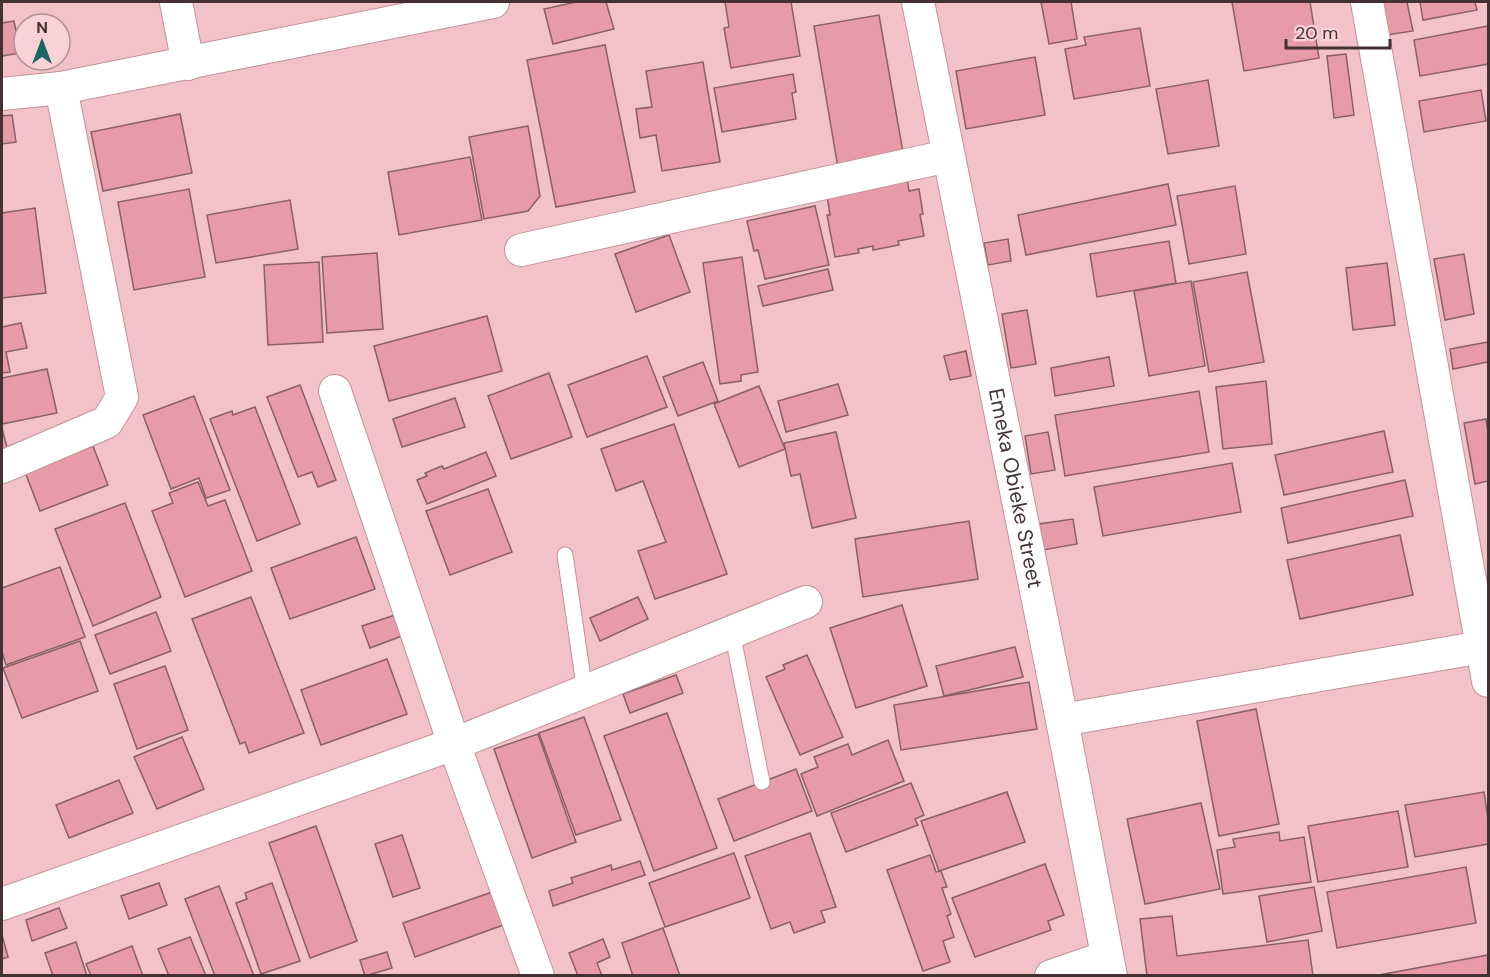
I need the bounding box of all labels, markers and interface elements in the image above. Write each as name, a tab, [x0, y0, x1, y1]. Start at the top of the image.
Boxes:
north arrow	[12, 12, 72, 72]
scale bar	[1286, 12, 1390, 50]
text: N	[36, 17, 48, 38]
text: 20 m	[1295, 21, 1338, 45]
street label: Emeka Obieke Street	[982, 386, 1049, 591]

